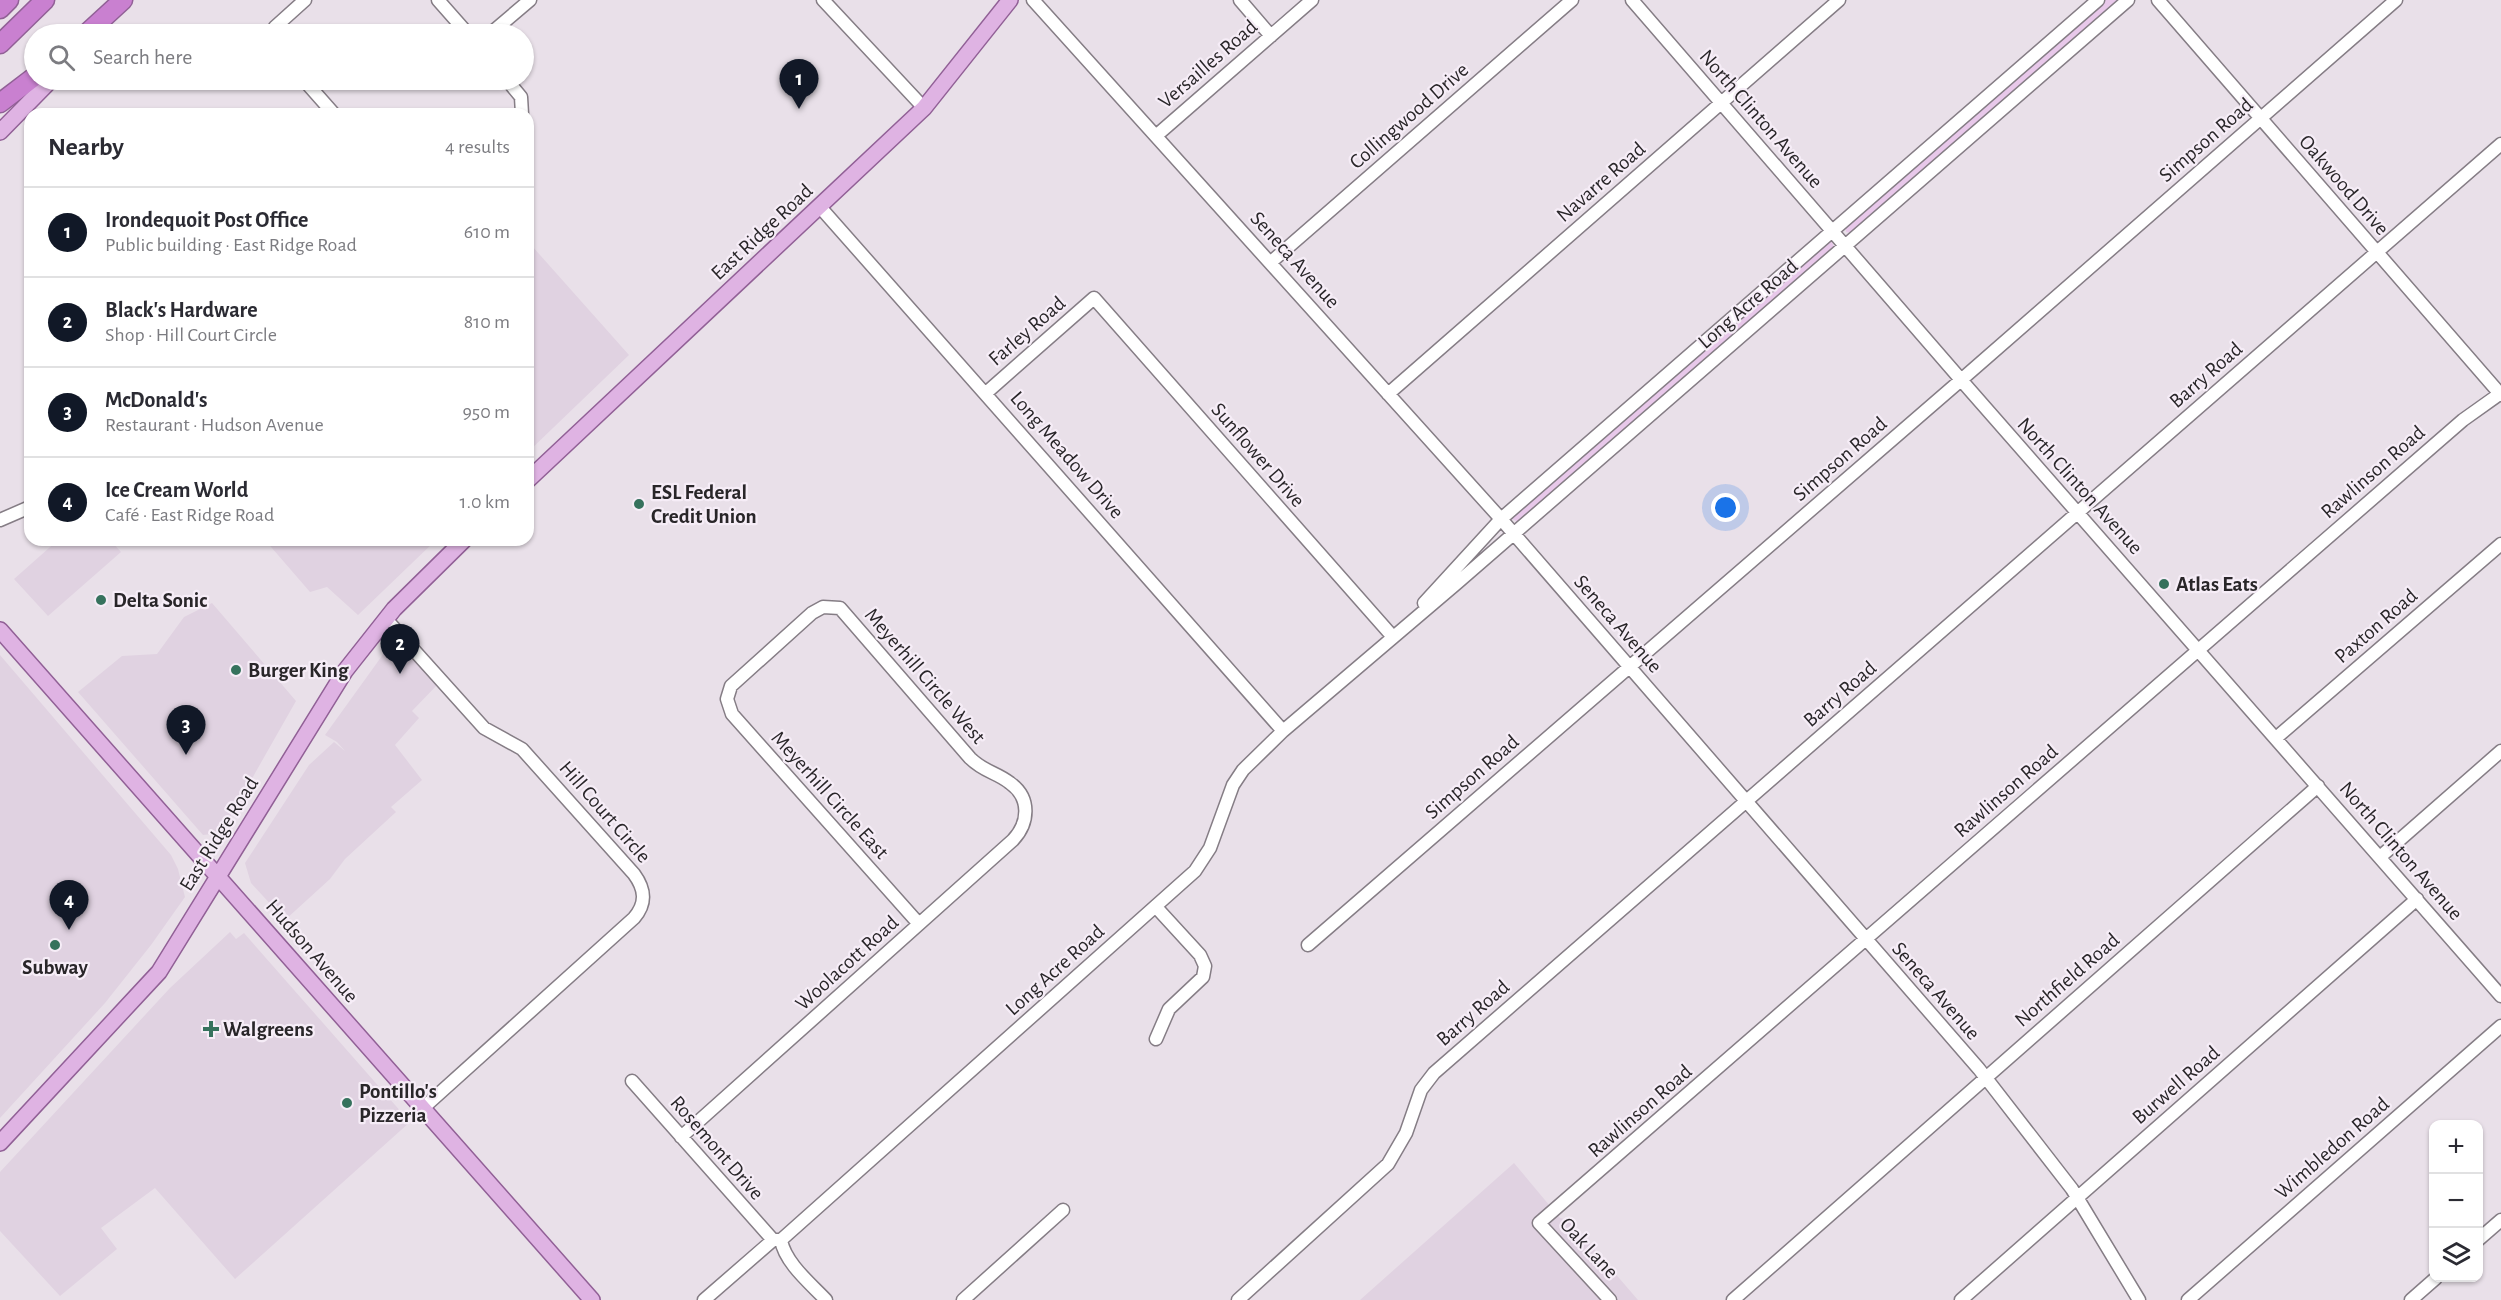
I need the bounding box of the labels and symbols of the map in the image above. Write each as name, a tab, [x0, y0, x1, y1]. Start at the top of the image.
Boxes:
street label: Versailles Road	[1155, 16, 1261, 112]
street label: North Clinton Avenue	[1695, 46, 1827, 192]
street label: Collingwood Drive	[1346, 59, 1472, 173]
pin: 1	[780, 60, 818, 109]
street label: Simpson Road	[2155, 94, 2257, 186]
street label: Oakwood Drive	[2295, 131, 2393, 239]
street label: Navarre Road	[1553, 138, 1649, 226]
street label: East Ridge Road	[707, 180, 817, 284]
street label: Seneca Avenue	[1246, 208, 1344, 312]
street label: Long Acre Road	[1694, 255, 1802, 353]
street label: Farley Road	[985, 292, 1069, 370]
street label: Barry Road	[2166, 338, 2246, 412]
street label: Long Meadow Drive	[1006, 387, 1128, 523]
street label: Sunflower Drive	[1207, 399, 1309, 511]
street label: Simpson Road	[1789, 413, 1891, 505]
street label: North Clinton Avenue	[2013, 414, 2147, 558]
street label: Rawlinson Road	[2317, 421, 2429, 523]
place label: ESL Federal Credit Union	[651, 482, 757, 527]
your location	[1711, 493, 1740, 522]
marker: ESL Federal Credit Union	[632, 497, 646, 511]
street label: Seneca Avenue	[1570, 571, 1666, 677]
place label: Atlas Eats	[2176, 574, 2258, 595]
marker: Atlas Eats	[2157, 577, 2171, 591]
street label: Paxton Road	[2331, 585, 2421, 667]
place label: Delta Sonic	[113, 590, 207, 611]
marker: Delta Sonic	[94, 593, 108, 607]
street label: Meyerhill Circle West	[861, 604, 990, 748]
pin: 2	[380, 624, 420, 674]
street label: Barry Road	[1800, 657, 1880, 731]
place label: Burger King	[248, 660, 349, 681]
marker: Burger King	[229, 663, 243, 677]
pin: 3	[166, 706, 206, 755]
street label: Meyerhill Circle East	[767, 727, 893, 863]
street label: Simpson Road	[1421, 731, 1523, 823]
street label: Rawlinson Road	[1950, 740, 2062, 842]
street label: Hill Court Circle	[555, 757, 655, 867]
street label: East Ridge Road	[176, 773, 262, 895]
street label: North Clinton Avenue	[2335, 778, 2467, 924]
pin: 4	[50, 880, 88, 930]
street label: Hudson Avenue	[262, 895, 362, 1007]
street label: Woolacott Road	[792, 912, 903, 1014]
street label: Long Acre Road	[1002, 920, 1108, 1019]
street label: Northfield Road	[2011, 929, 2123, 1031]
marker: Subway	[48, 938, 62, 952]
street label: Seneca Avenue	[1888, 938, 1984, 1044]
place label: Subway	[22, 957, 89, 978]
street label: Barry Road	[1433, 976, 1513, 1050]
place label: Walgreens	[223, 1019, 313, 1040]
marker: Walgreens	[204, 1022, 218, 1036]
street label: Burwell Road	[2128, 1042, 2224, 1128]
street label: Rawlinson Road	[1584, 1060, 1696, 1162]
place label: Pontillo's Pizzeria	[359, 1081, 437, 1126]
street label: Rosemont Drive	[666, 1092, 768, 1204]
street label: Wimbledon Road	[2271, 1093, 2393, 1203]
marker: Pontillo's Pizzeria	[340, 1096, 354, 1110]
street label: Oak Lane	[1556, 1213, 1622, 1283]

